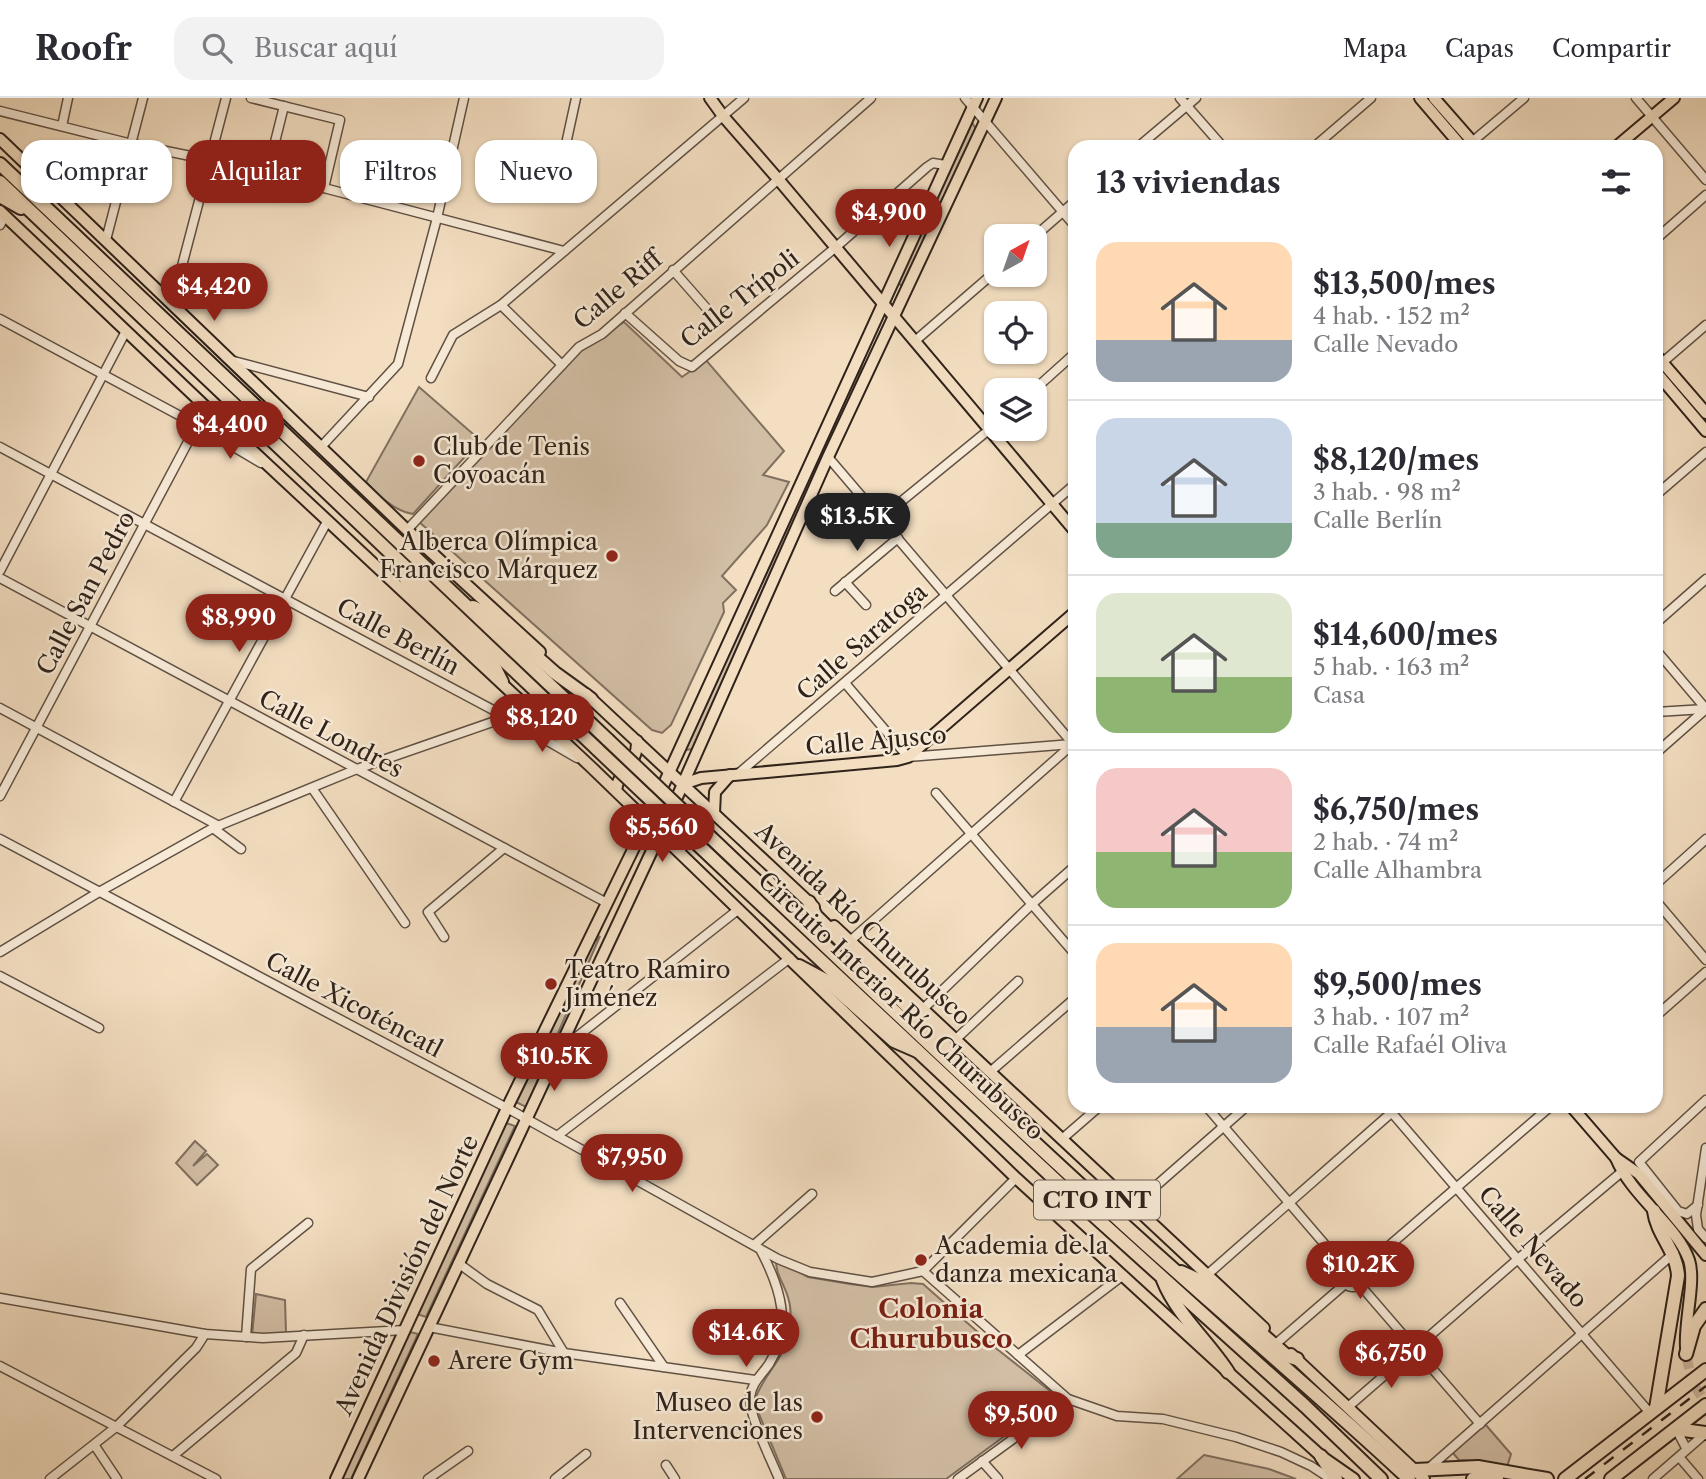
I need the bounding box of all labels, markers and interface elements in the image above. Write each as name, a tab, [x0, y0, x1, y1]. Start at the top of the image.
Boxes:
search box	[174, 17, 664, 80]
text: Roofr	[35, 28, 132, 69]
icon: search	[198, 29, 236, 67]
text: Buscar aquí	[254, 32, 398, 64]
text: Mapa	[1343, 34, 1407, 63]
text: Capas	[1445, 34, 1514, 63]
text: Compartir	[1552, 34, 1671, 63]
chip: Comprar	[21, 140, 172, 203]
chip: Alquilar	[186, 140, 326, 203]
chip: Filtros	[340, 140, 461, 203]
chip: Nuevo	[475, 140, 597, 203]
icon: filters	[1597, 163, 1635, 201]
text: 13 viviendas	[1096, 164, 1281, 201]
pin: $4,900	[832, 190, 946, 249]
text: $4,900	[851, 198, 927, 226]
north arrow	[984, 224, 1046, 287]
map controls	[984, 224, 1047, 441]
street label: Calle Riff	[568, 243, 670, 335]
street label: Calle Trípoli	[675, 243, 805, 354]
pin: $4,420	[157, 264, 271, 323]
text: $13,500/mes	[1313, 265, 1496, 302]
icon: home	[1152, 270, 1236, 354]
text: $4,420	[177, 272, 251, 300]
button: locate	[984, 301, 1047, 364]
text: 4 hab. · 152 m²	[1313, 302, 1470, 330]
text: Calle Nevado	[1313, 330, 1458, 358]
button: layers	[984, 378, 1047, 441]
pin: $4,400	[173, 402, 287, 461]
text: $4,400	[192, 410, 268, 438]
place label: Club de Tenis Coyoacán	[433, 432, 590, 489]
text: $8,120/mes	[1313, 441, 1479, 478]
icon: home	[1152, 446, 1236, 530]
marker: Club de Tenis Coyoacán	[411, 453, 427, 469]
text: 3 hab. · 98 m²	[1313, 478, 1461, 506]
pin: $13.5K	[800, 494, 914, 553]
text: $13.5K	[820, 502, 894, 530]
street label: Calle San Pedro	[30, 506, 141, 680]
text: Calle Berlín	[1313, 506, 1442, 534]
place label: Alberca Olímpica Francisco Márquez	[379, 527, 598, 584]
marker: Alberca Olímpica Francisco Márquez	[604, 548, 620, 564]
street label: Calle Saratoga	[791, 577, 933, 706]
street label: Calle Berlín	[332, 592, 465, 681]
pin: $8,990	[182, 594, 296, 654]
text: $8,990	[202, 603, 276, 631]
text: $14,600/mes	[1313, 616, 1498, 653]
icon: home	[1152, 621, 1236, 705]
text: 5 hab. · 163 m²	[1313, 653, 1470, 681]
text: Casa	[1313, 681, 1365, 709]
street label: Calle Londres	[254, 683, 408, 784]
pin: $8,120	[485, 694, 599, 754]
text: $8,120	[506, 703, 578, 731]
street label: Calle Ajusco	[804, 720, 948, 761]
text: $6,750/mes	[1313, 791, 1479, 828]
icon: home	[1152, 796, 1236, 880]
pin: $5,560	[605, 804, 719, 864]
text: $5,560	[626, 813, 698, 841]
street label: Avenida Río Churubusco	[749, 816, 977, 1031]
text: 2 hab. · 74 m²	[1313, 828, 1458, 856]
text: Calle Alhambra	[1313, 856, 1482, 884]
street label: Circuito Interior Río Churubusco	[752, 865, 1050, 1146]
street label: Calle Xicoténcatl	[261, 946, 448, 1063]
place label: Teatro Ramiro Jiménez	[561, 955, 731, 1012]
text: $9,500/mes	[1313, 966, 1482, 1003]
icon: home	[1152, 971, 1236, 1055]
marker: Teatro Ramiro Jiménez	[543, 976, 559, 992]
text: 3 hab. · 107 m²	[1313, 1003, 1469, 1031]
text: Calle Rafaél Oliva	[1313, 1031, 1507, 1059]
pin: $10.5K	[497, 1034, 611, 1093]
text: $10.5K	[517, 1042, 591, 1070]
street label: Avenida División del Norte	[328, 1130, 484, 1420]
pin: $7,950	[575, 1134, 689, 1194]
text: $7,950	[597, 1143, 667, 1171]
road number: CTO INT	[1034, 1180, 1160, 1219]
street label: Calle Nevado	[1473, 1180, 1594, 1313]
place label: Academia de la danza mexicana	[934, 1231, 1118, 1288]
pin: $10.2K	[1303, 1242, 1417, 1301]
text: $10.2K	[1322, 1250, 1398, 1278]
marker: Academia de la danza mexicana	[913, 1252, 929, 1268]
district label: Colonia Churubusco	[850, 1293, 1012, 1355]
pin: $14.6K	[689, 1310, 803, 1369]
text: $14.6K	[708, 1318, 784, 1346]
pin: $6,750	[1334, 1330, 1448, 1390]
text: $6,750	[1355, 1339, 1427, 1367]
place label: Arere Gym	[447, 1346, 574, 1375]
marker: Arere Gym	[426, 1353, 442, 1369]
place label: Museo de las Intervenciones	[633, 1388, 803, 1445]
pin: $9,500	[964, 1392, 1078, 1451]
text: $9,500	[984, 1400, 1058, 1428]
marker: Museo de las Intervenciones	[809, 1409, 825, 1425]

